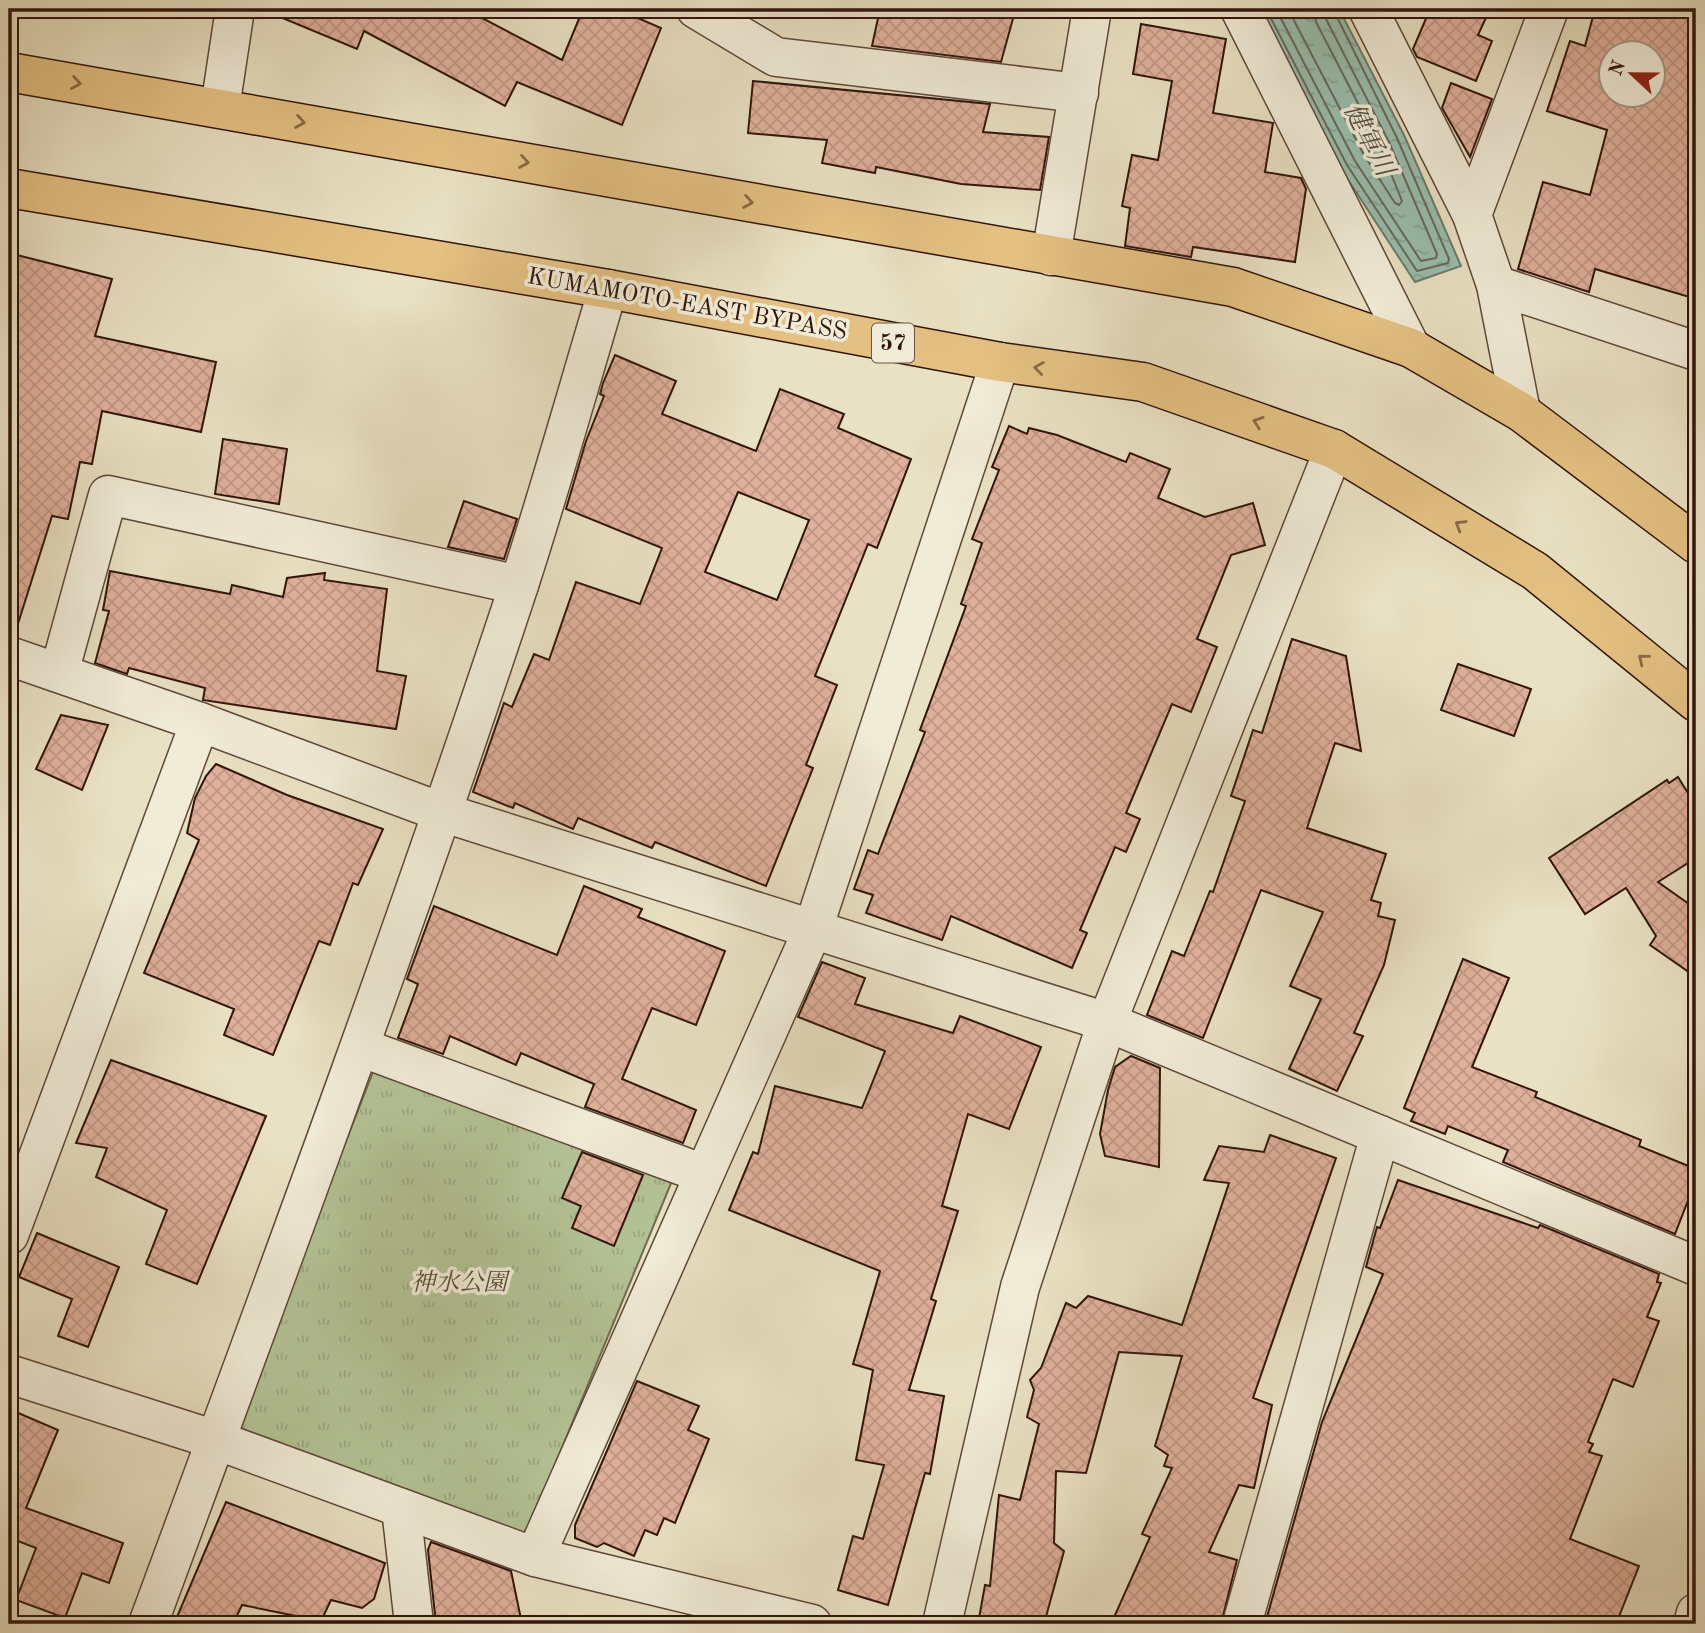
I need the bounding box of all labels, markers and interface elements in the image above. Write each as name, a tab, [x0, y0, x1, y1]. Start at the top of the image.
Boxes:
north arrow	[1596, 38, 1666, 108]
text: N	[1607, 58, 1630, 79]
one-way arrow	[70, 75, 82, 90]
water label: 健軍川	[1339, 98, 1400, 183]
one-way arrow	[294, 114, 306, 129]
one-way arrow	[518, 153, 530, 168]
one-way arrow	[742, 193, 754, 208]
street label: KUMAMOTO-EAST BYPASS	[525, 265, 849, 345]
road number: 57	[872, 324, 914, 362]
one-way arrow	[1033, 360, 1044, 375]
one-way arrow	[1253, 416, 1265, 430]
one-way arrow	[1454, 521, 1467, 534]
one-way arrow	[1639, 655, 1652, 667]
park label: 神水公園	[411, 1269, 511, 1296]

